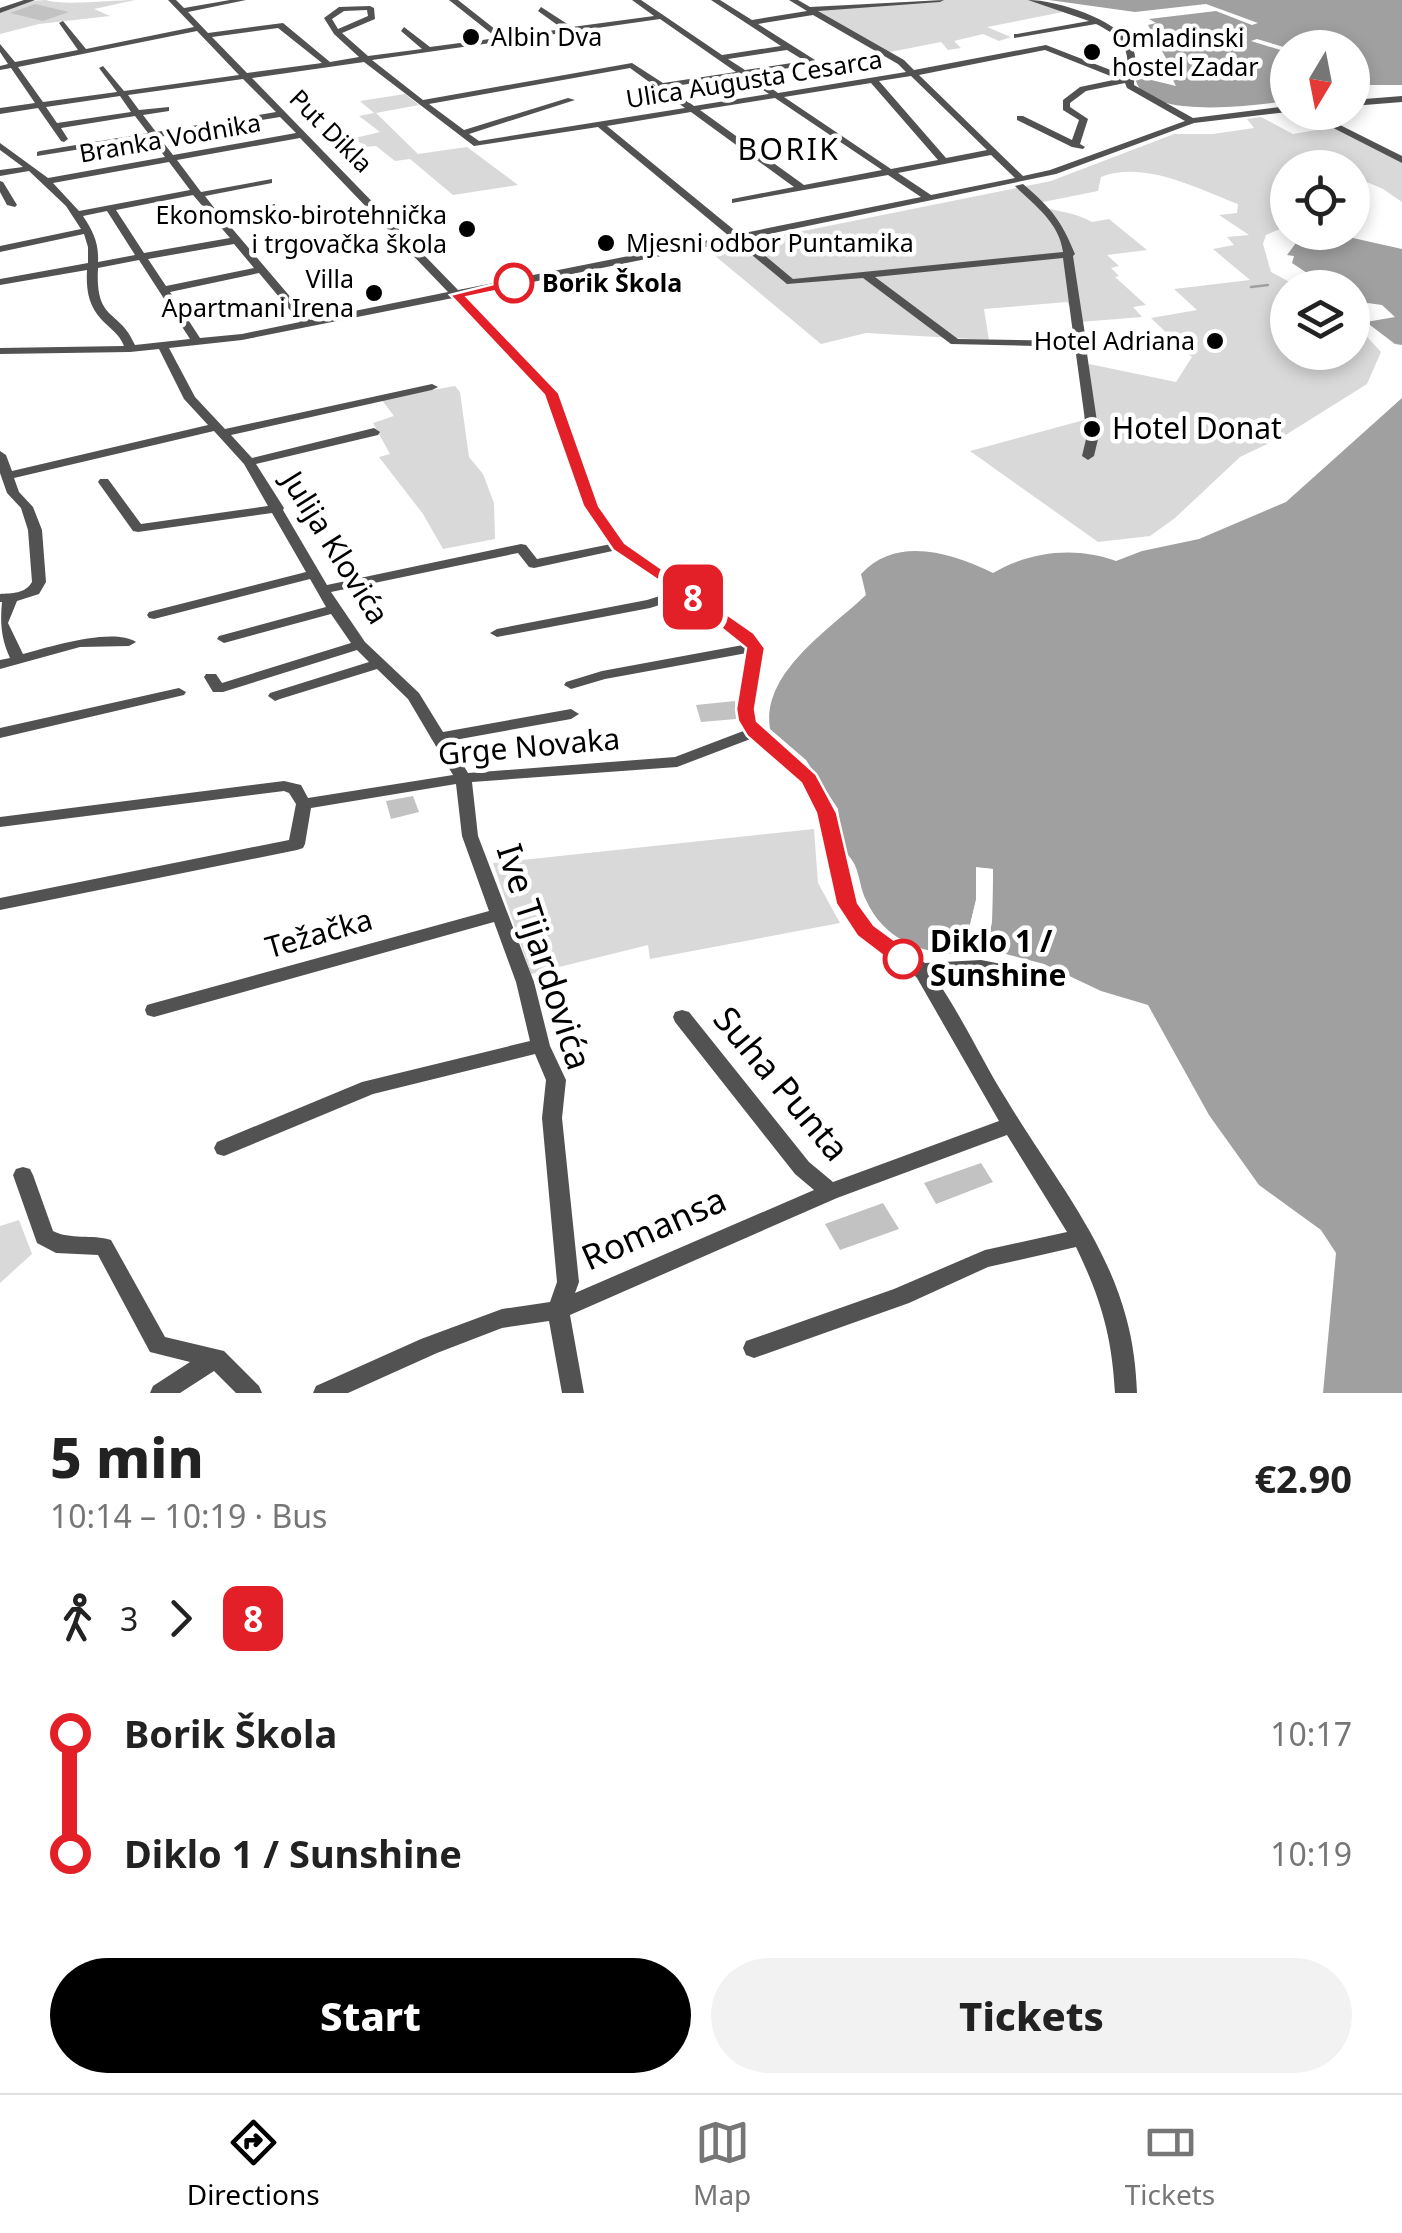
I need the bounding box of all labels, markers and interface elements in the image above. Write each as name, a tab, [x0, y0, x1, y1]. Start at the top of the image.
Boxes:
place label: Albin Dva	[491, 19, 602, 53]
place label: Omladinski hostel Zadar	[1112, 20, 1259, 83]
marker: Albin Dva	[460, 26, 482, 48]
north arrow	[1270, 30, 1370, 130]
map controls	[1270, 30, 1370, 370]
street label: Ulica Augusta Cesarca	[623, 41, 885, 115]
marker: Omladinski hostel Zadar	[1081, 41, 1103, 63]
street label: Put Dikla	[283, 81, 381, 179]
street label: Branka Vodnika	[76, 104, 263, 170]
district label: BORIK	[738, 128, 840, 169]
button: locate	[1270, 150, 1370, 250]
place label: Ekonomsko-birotehnička i trgovačka škola	[156, 197, 447, 260]
marker: Ekonomsko-birotehnička i trgovačka škola	[456, 218, 478, 240]
place label: Mjesni odbor Puntamika	[626, 225, 914, 259]
marker: Mjesni odbor Puntamika	[595, 232, 617, 254]
place label: Villa Apartmani Irena	[162, 261, 354, 324]
marker: Borik Škola	[495, 264, 533, 302]
place label: Borik Škola	[542, 265, 682, 299]
button: layers	[1270, 270, 1370, 370]
marker: Villa Apartmani Irena	[363, 282, 385, 304]
place label: Hotel Adriana	[1034, 323, 1195, 357]
marker: Hotel Adriana	[1204, 330, 1226, 352]
place label: Hotel Donat	[1112, 407, 1282, 448]
marker: Hotel Donat	[1081, 418, 1103, 440]
street label: Julija Klovića	[272, 461, 399, 631]
line badge: 8	[660, 564, 726, 630]
text: 8	[683, 574, 703, 621]
street label: Grge Novaka	[436, 717, 621, 774]
street label: Ive Tijardovića	[487, 838, 604, 1075]
street label: Težačka	[260, 898, 377, 967]
place label: Diklo 1 / Sunshine	[930, 920, 1066, 995]
marker: Diklo 1 / Sunshine	[884, 940, 922, 978]
street label: Suha Punta	[704, 996, 861, 1170]
street label: Romansa	[574, 1175, 733, 1280]
text: 5 min	[50, 1419, 204, 1494]
text: €2.90	[1254, 1452, 1352, 1504]
text: 10:14 – 10:19 · Bus	[50, 1494, 327, 1537]
icon: walk	[50, 1591, 105, 1646]
icon: forward	[153, 1591, 208, 1646]
text: 8	[243, 1595, 263, 1642]
text: 3	[120, 1597, 138, 1640]
text: Borik Škola	[124, 1707, 337, 1759]
text: 10:17	[1270, 1712, 1352, 1755]
text: Diklo 1 / Sunshine	[124, 1827, 462, 1879]
text: 10:19	[1270, 1832, 1352, 1875]
button: Start	[50, 1958, 691, 2073]
button: Tickets	[711, 1958, 1352, 2073]
tab: Directions	[187, 2115, 320, 2213]
tab: Map	[693, 2115, 751, 2213]
tab: Tickets	[1125, 2115, 1215, 2213]

